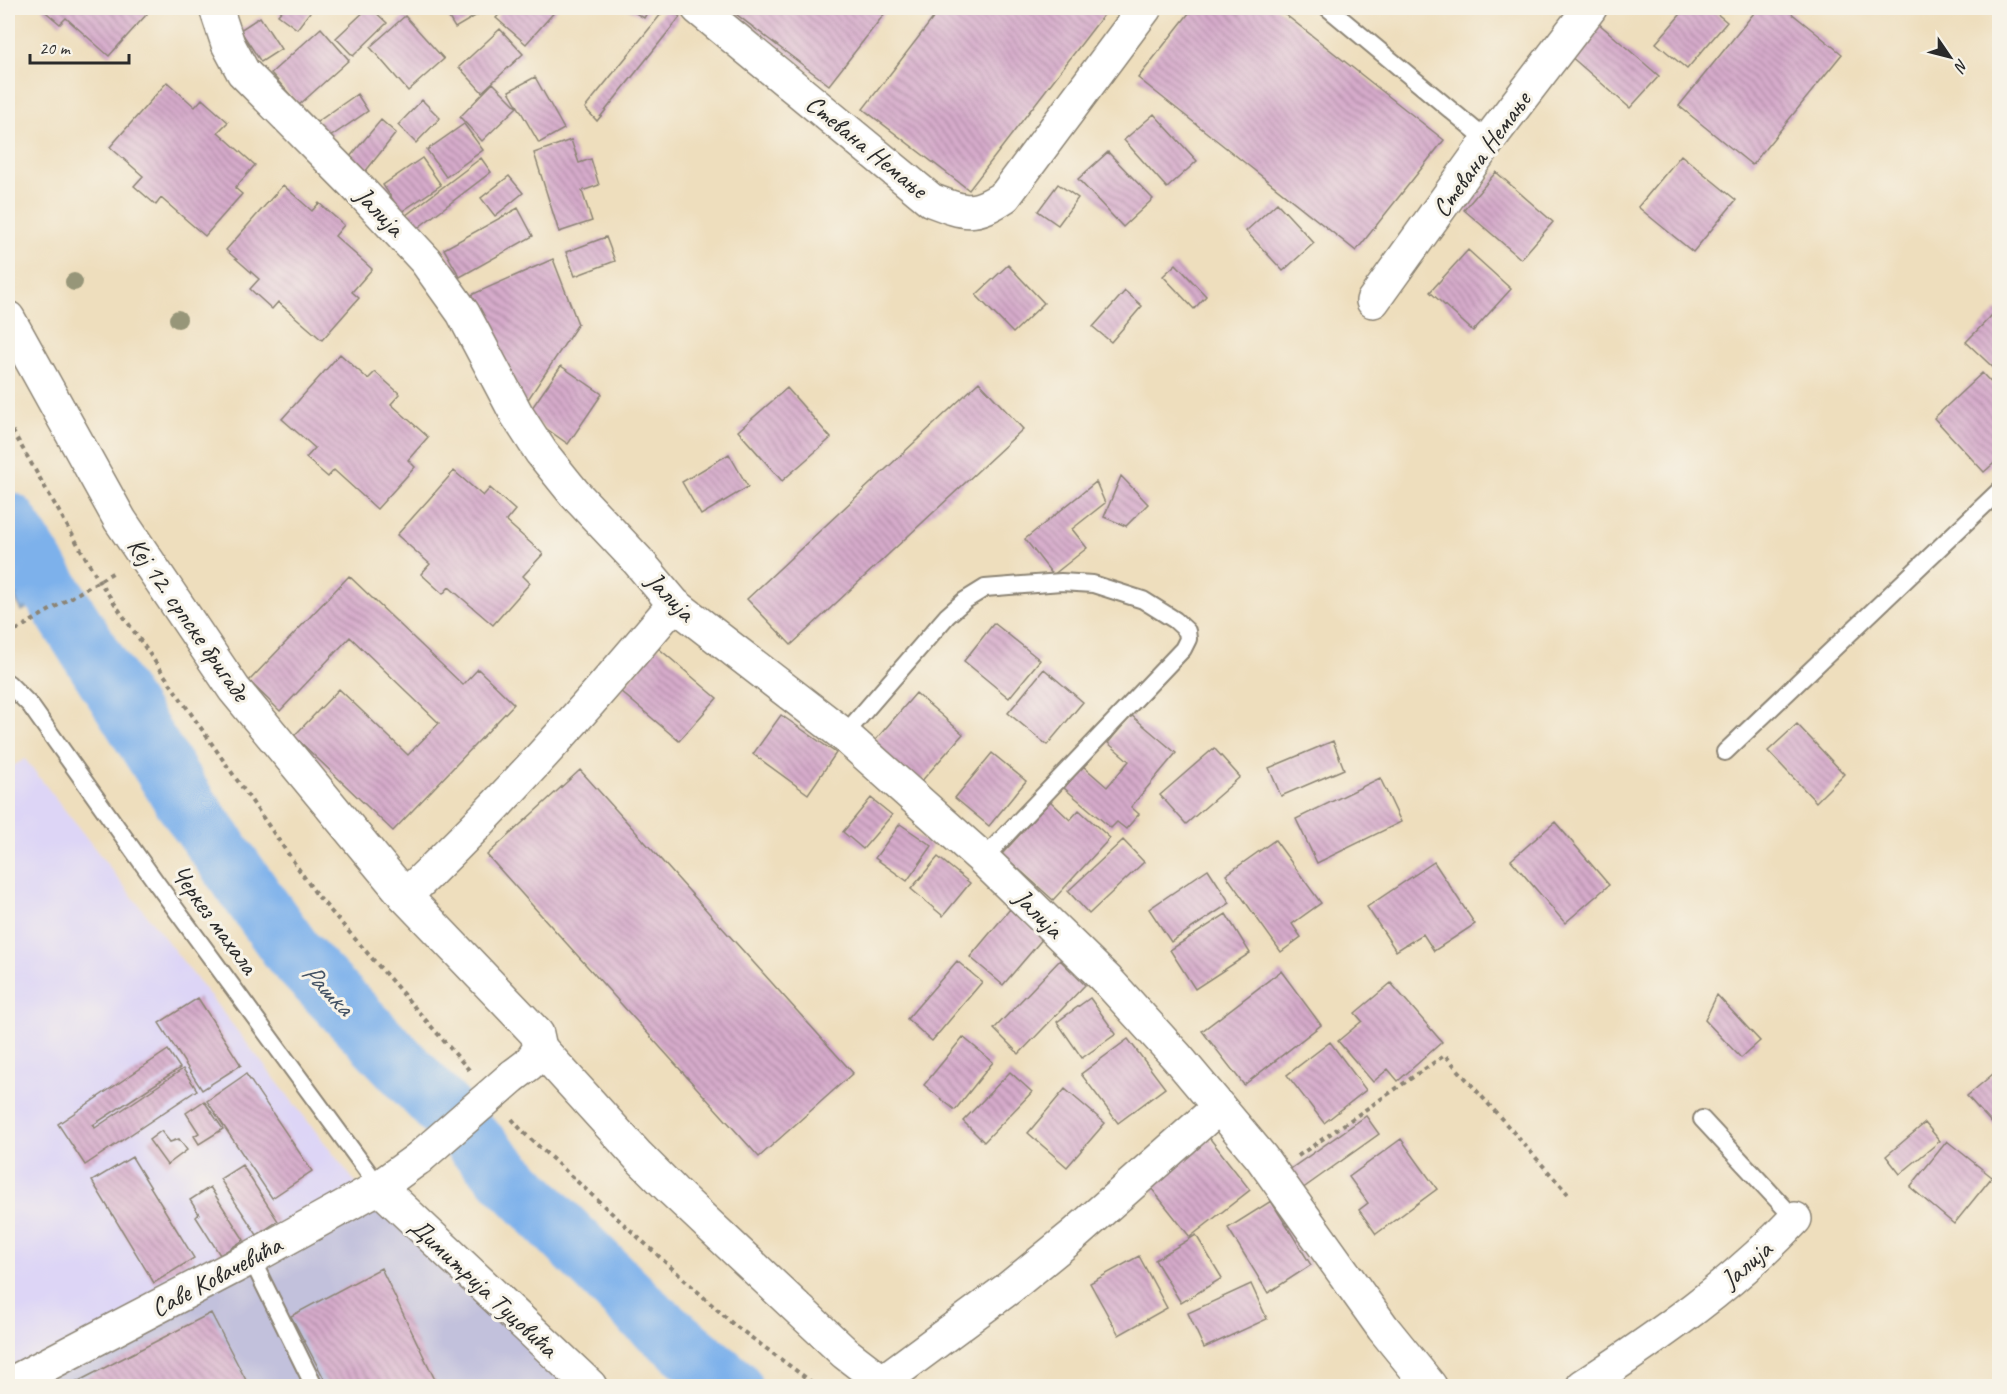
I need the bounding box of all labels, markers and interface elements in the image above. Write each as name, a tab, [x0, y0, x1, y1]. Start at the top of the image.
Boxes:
scale bar	[30, 27, 129, 65]
north arrow	[1920, 27, 1980, 87]
text: 20 m	[39, 37, 72, 59]
text: N	[1949, 55, 1973, 77]
street label: Стевана Немање	[1425, 83, 1540, 224]
street label: Стевана Немање	[799, 87, 936, 207]
street label: Јалија	[346, 178, 413, 245]
street label: Кеј 12. српске бригаде	[120, 531, 259, 710]
street label: Јалија	[637, 563, 704, 630]
street label: Черкез махала	[164, 858, 266, 982]
street label: Јалија	[1005, 880, 1072, 946]
water label: Рашка	[295, 956, 362, 1024]
street label: Димитрија Туцовића	[402, 1210, 566, 1366]
street label: Саве Ковачевића	[145, 1227, 289, 1325]
street label: Јалија	[1712, 1232, 1780, 1297]

